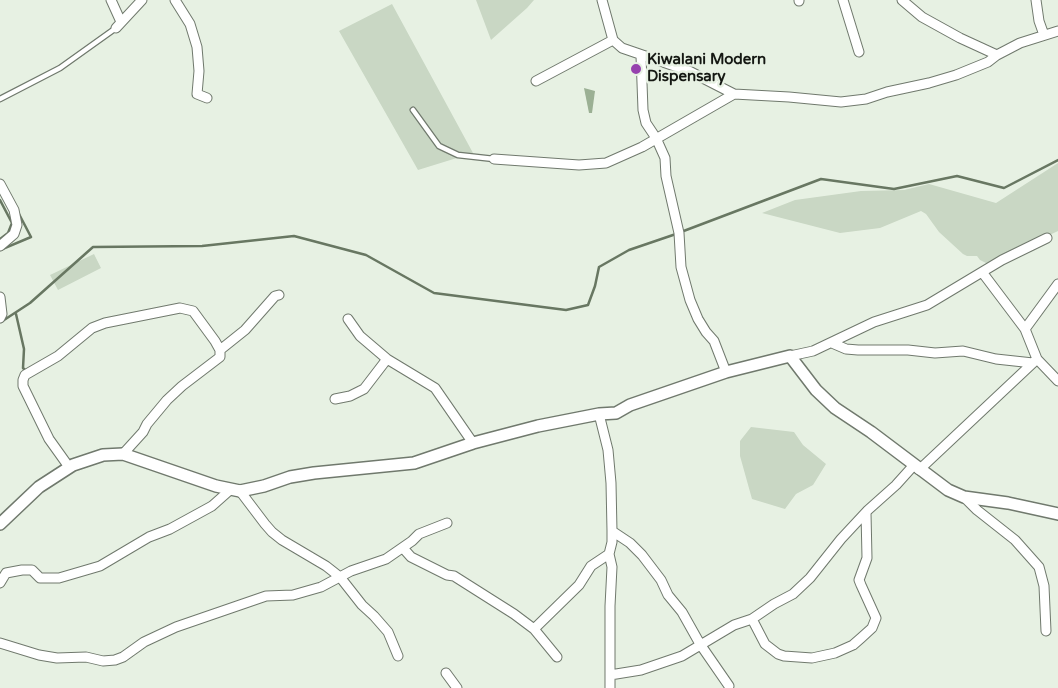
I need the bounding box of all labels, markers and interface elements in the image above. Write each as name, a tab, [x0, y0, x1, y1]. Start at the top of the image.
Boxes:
place label: Kiwalani Modern Dispensary	[647, 51, 766, 86]
marker: Kiwalani Modern Dispensary	[629, 62, 643, 76]

